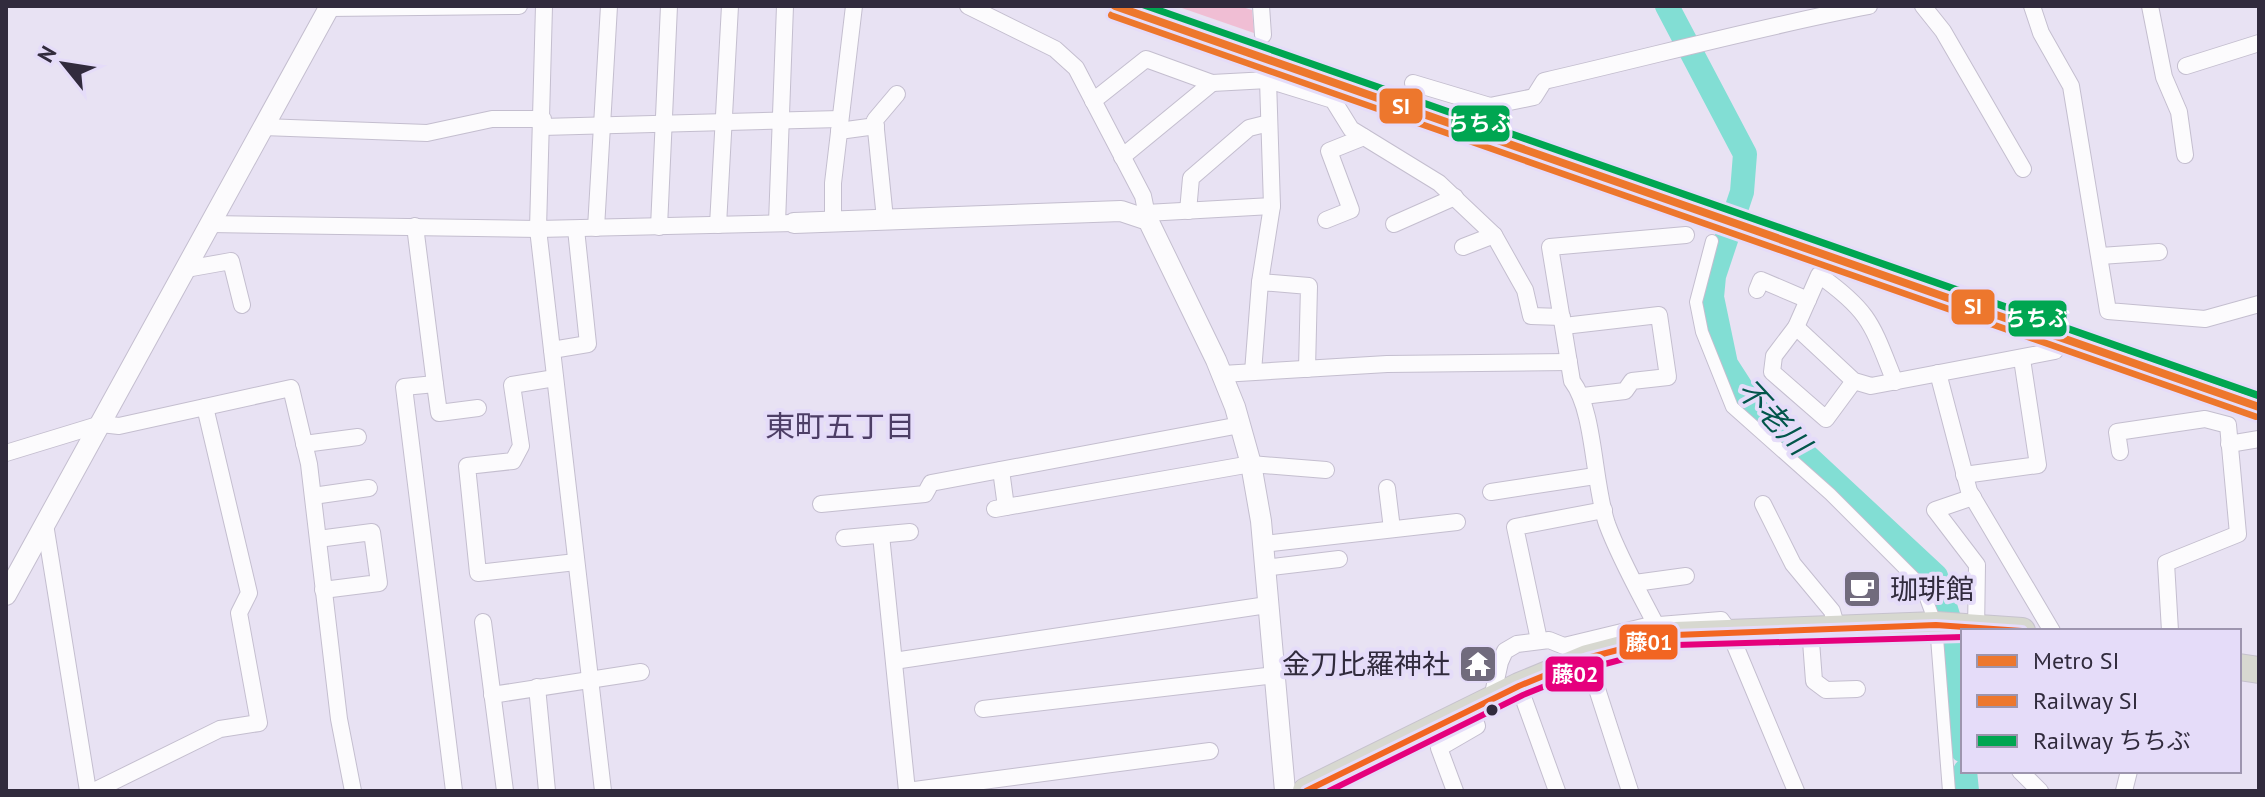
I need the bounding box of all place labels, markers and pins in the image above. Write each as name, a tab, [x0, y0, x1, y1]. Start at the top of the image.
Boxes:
cafe icon: 珈琲館	[1841, 568, 1883, 610]
place label: 珈琲館	[1890, 570, 1974, 607]
temple icon: 金刀比羅神社	[1457, 643, 1499, 685]
place label: 金刀比羅神社	[1282, 645, 1450, 682]
unlabelled marker	[1484, 702, 1500, 718]

